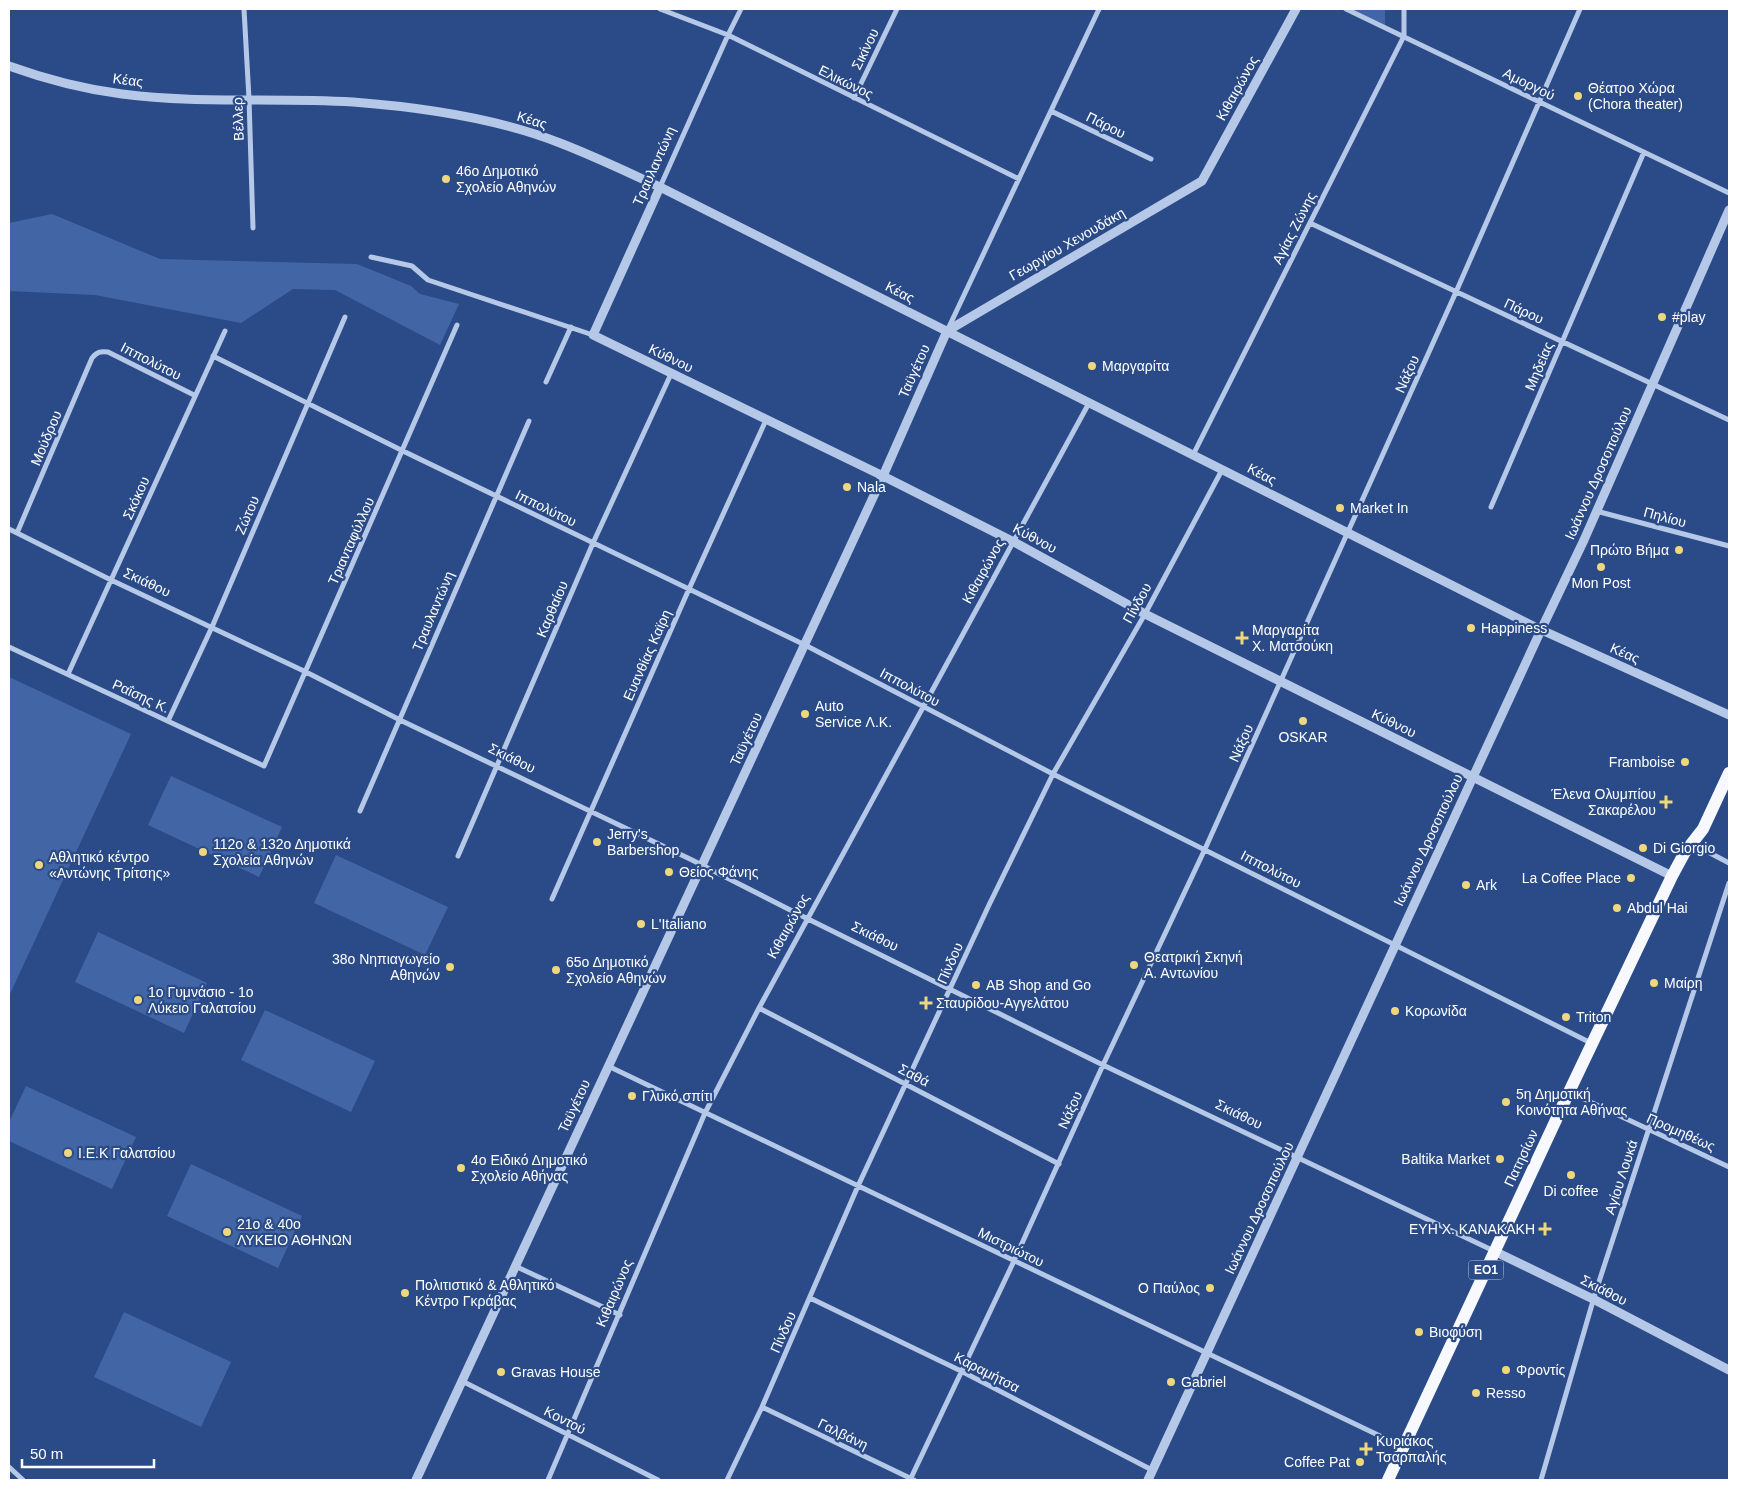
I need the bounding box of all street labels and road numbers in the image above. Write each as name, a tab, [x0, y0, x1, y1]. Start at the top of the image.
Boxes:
street label: Σικίνου	[848, 26, 882, 72]
street label: Κιθαιρώνος	[1213, 52, 1262, 123]
street label: Ελικώνος	[816, 62, 876, 102]
street label: Αμοργού	[1501, 65, 1557, 103]
street label: Κέας	[112, 70, 144, 90]
street label: Βέλλερ	[229, 97, 247, 141]
street label: Κέας	[515, 108, 549, 132]
street label: Πάρου	[1084, 109, 1128, 141]
street label: Τραυλαντώνη	[629, 124, 679, 208]
street label: Αγίας Ζώνης	[1269, 189, 1319, 267]
street label: Γεωργίου Χενουδάκη	[1006, 204, 1128, 284]
street label: Κέας	[883, 278, 917, 306]
street label: Πάρου	[1502, 295, 1546, 327]
street label: Ιππολύτου	[118, 339, 184, 383]
street label: Μηδείας	[1522, 339, 1557, 393]
street label: Κύθνου	[646, 340, 696, 376]
street label: Ταϋγέτου	[895, 342, 933, 400]
street label: Νάξου	[1392, 353, 1422, 395]
street label: Ιωάννου Δροσοπούλου	[1561, 404, 1635, 542]
street label: Μούδρου	[27, 408, 65, 468]
street label: Κέας	[1245, 460, 1279, 488]
street label: Σκόκου	[119, 474, 153, 522]
street label: Ιππολύτου	[513, 486, 579, 530]
street label: Ζώτου	[232, 493, 262, 537]
street label: Τριανταφύλλου	[325, 495, 377, 587]
street label: Πηλίου	[1642, 504, 1688, 530]
street label: Κύθνου	[1010, 520, 1060, 556]
street label: Κιθαιρώνος	[959, 535, 1008, 606]
street label: Σκιάθου	[121, 564, 173, 600]
street label: Τραυλαντώνη	[409, 569, 457, 653]
street label: Καρθαίου	[533, 578, 571, 640]
street label: Πίνδου	[1119, 580, 1155, 626]
street label: Ευανθίας Καϊρη	[620, 607, 674, 703]
street label: Κέας	[1608, 640, 1642, 667]
street label: Ιππολύτου	[877, 665, 943, 709]
street label: Ραΐσης Κ.	[110, 676, 172, 716]
street label: Κύθνου	[1369, 705, 1419, 741]
street label: Ταϋγέτου	[727, 710, 765, 768]
street label: Νάξου	[1226, 722, 1256, 764]
street label: Σκιάθου	[486, 740, 538, 776]
street label: Ιωάννου Δροσοπούλου	[1390, 771, 1466, 909]
street label: Ιππολύτου	[1238, 847, 1304, 891]
street label: Κιθαιρώνος	[764, 890, 813, 961]
street label: Σκιάθου	[849, 918, 901, 954]
street label: Πίνδου	[934, 940, 966, 986]
street label: Σαθά	[896, 1060, 932, 1090]
street label: Ταϋγέτου	[555, 1077, 593, 1135]
street label: Νάξου	[1055, 1089, 1085, 1131]
street label: Σκιάθου	[1213, 1096, 1265, 1132]
street label: Προμηθέως	[1644, 1110, 1718, 1154]
street label: Πατησίων	[1501, 1127, 1541, 1189]
street label: Αγίου Λουκά	[1601, 1138, 1641, 1216]
street label: Ιωάννου Δροσοπούλου	[1221, 1139, 1297, 1277]
street label: Μιστριώτου	[975, 1224, 1047, 1270]
street label: Κιθαιρώνος	[593, 1257, 636, 1329]
road number: ΕΟ1	[1468, 1260, 1504, 1280]
street label: Σκιάθου	[1578, 1272, 1630, 1308]
street label: Πίνδου	[767, 1309, 799, 1355]
street label: Καραμήτσα	[952, 1349, 1022, 1395]
street label: Κοντού	[541, 1403, 589, 1437]
street label: Γαλβάνη	[815, 1415, 871, 1453]

